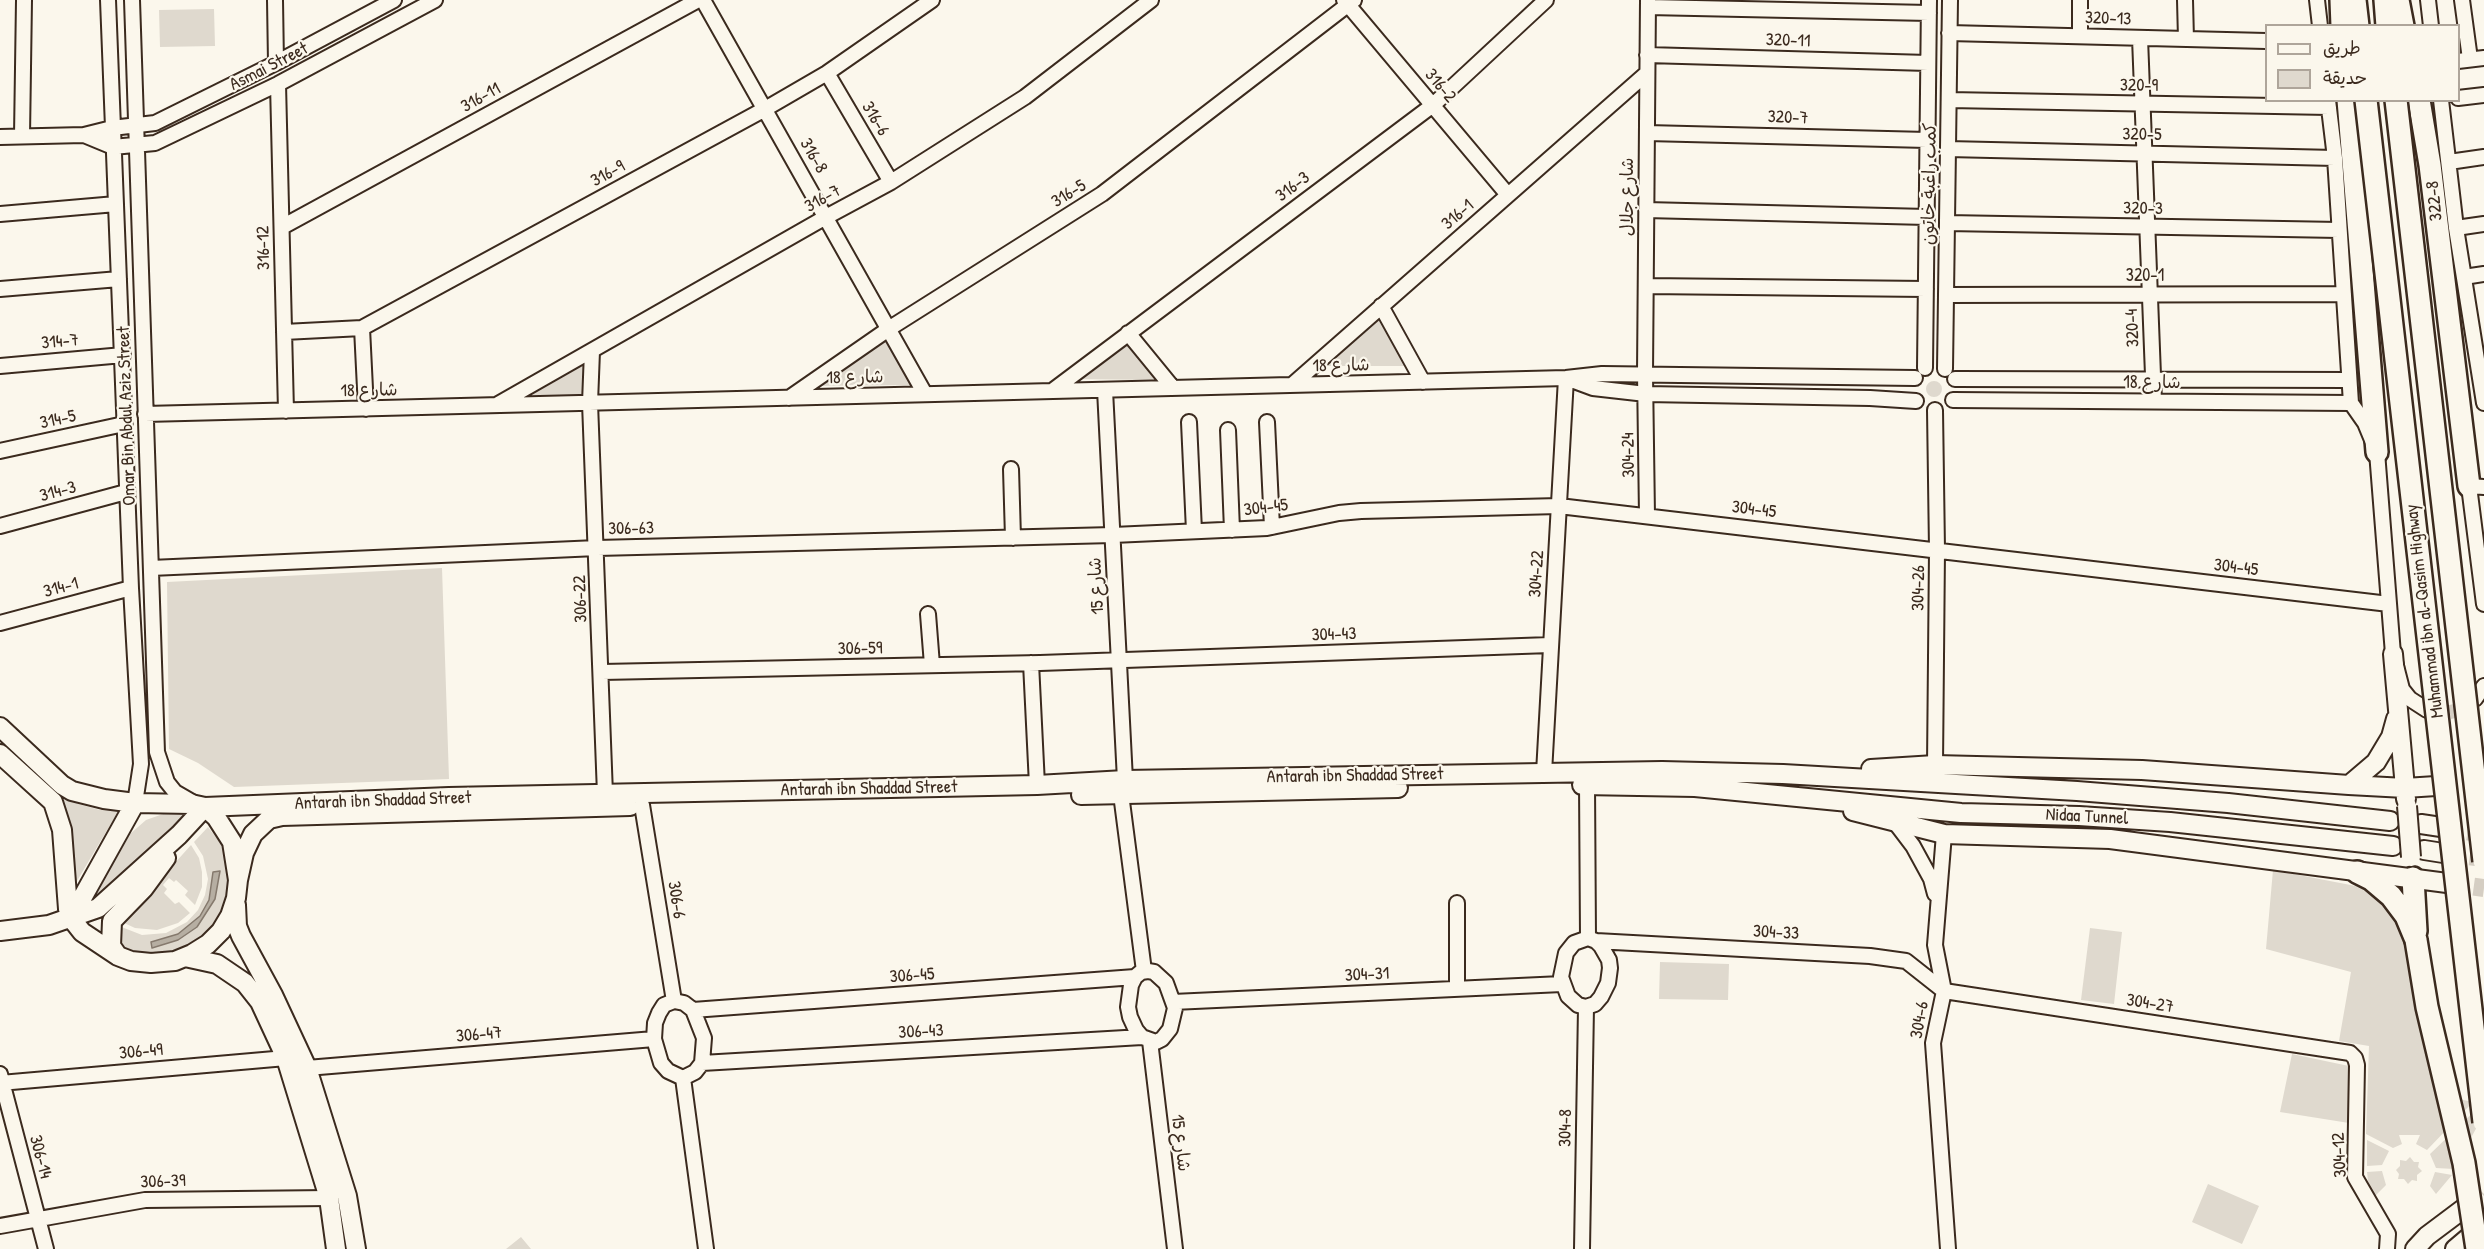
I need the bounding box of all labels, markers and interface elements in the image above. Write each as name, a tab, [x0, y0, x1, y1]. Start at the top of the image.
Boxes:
street label: 320-13	[2084, 7, 2132, 31]
legend	[2265, 24, 2460, 102]
street label: 320-11	[1765, 29, 1811, 53]
text: طريق	[2323, 35, 2361, 60]
street label: Asmai Street	[226, 38, 312, 96]
street label: 316-2	[1420, 65, 1460, 107]
text: حديقة	[2323, 65, 2367, 90]
street label: 320-9	[2120, 75, 2158, 97]
street label: 316-11	[457, 78, 505, 118]
street label: 316-6	[856, 98, 894, 140]
street label: 320-7	[1767, 106, 1809, 130]
street label: كمب راغبة خاتون	[1918, 123, 1942, 245]
street label: 320-5	[2122, 124, 2162, 146]
street label: 316-8	[794, 135, 832, 177]
street label: 316-9	[587, 156, 629, 192]
street label: شارع جلال	[1617, 158, 1639, 236]
street label: 316-3	[1272, 167, 1314, 207]
street label: 316-5	[1048, 175, 1090, 213]
street label: 316-7	[801, 180, 845, 218]
street label: 322-8	[2422, 180, 2448, 222]
street label: 316-1	[1437, 195, 1479, 235]
street label: 320-3	[2123, 198, 2163, 220]
street label: 316-12	[253, 226, 275, 270]
street label: 320-1	[2126, 265, 2164, 287]
street label: 320-4	[2122, 308, 2144, 348]
street label: Omar Bin Abdul Aziz Street	[113, 326, 141, 506]
street label: 314-7	[40, 330, 80, 354]
street label: شارع 18	[1312, 355, 1370, 377]
street label: شارع 18	[826, 367, 884, 389]
street label: شارع 18	[2123, 372, 2181, 394]
street label: شارع 18	[340, 380, 398, 402]
street label: 314-5	[38, 406, 78, 434]
street label: 304-24	[1618, 432, 1640, 478]
street label: 314-3	[37, 477, 79, 507]
street label: 304-45	[1243, 495, 1289, 521]
street label: 304-45	[1731, 497, 1777, 523]
street label: Muhammad ibn al-Qasim Highway	[2401, 503, 2449, 719]
street label: 306-63	[608, 518, 654, 540]
street label: 304-22	[1525, 550, 1549, 598]
street label: 304-45	[2213, 555, 2259, 581]
street label: شارع 15	[1085, 557, 1109, 615]
street label: 304-26	[1908, 565, 1930, 611]
street label: 314-1	[41, 573, 81, 603]
street label: 306-22	[569, 575, 593, 623]
street label: 304-43	[1311, 623, 1357, 647]
street label: 306-59	[837, 638, 883, 660]
street label: Antarah ibn Shaddad Street	[1267, 764, 1443, 788]
street label: Antarah ibn Shaddad Street	[781, 777, 957, 801]
street label: Antarah ibn Shaddad Street	[294, 787, 472, 815]
street label: Nidaa Tunnel	[2045, 804, 2129, 830]
street label: 306-6	[662, 880, 690, 920]
street label: 304-33	[1752, 921, 1800, 945]
street label: 304-31	[1344, 963, 1390, 987]
street label: 306-45	[889, 964, 935, 988]
street label: 304-27	[2125, 990, 2175, 1018]
street label: 304-6	[1906, 1000, 1934, 1040]
street label: 306-43	[898, 1020, 944, 1044]
street label: 306-47	[455, 1022, 503, 1048]
street label: 306-49	[118, 1039, 164, 1065]
street label: 304-8	[1555, 1109, 1577, 1147]
street label: شارع 15	[1166, 1113, 1194, 1173]
street label: 304-12	[2328, 1132, 2352, 1178]
street label: 306-14	[24, 1133, 56, 1181]
street label: 306-39	[140, 1170, 186, 1194]

